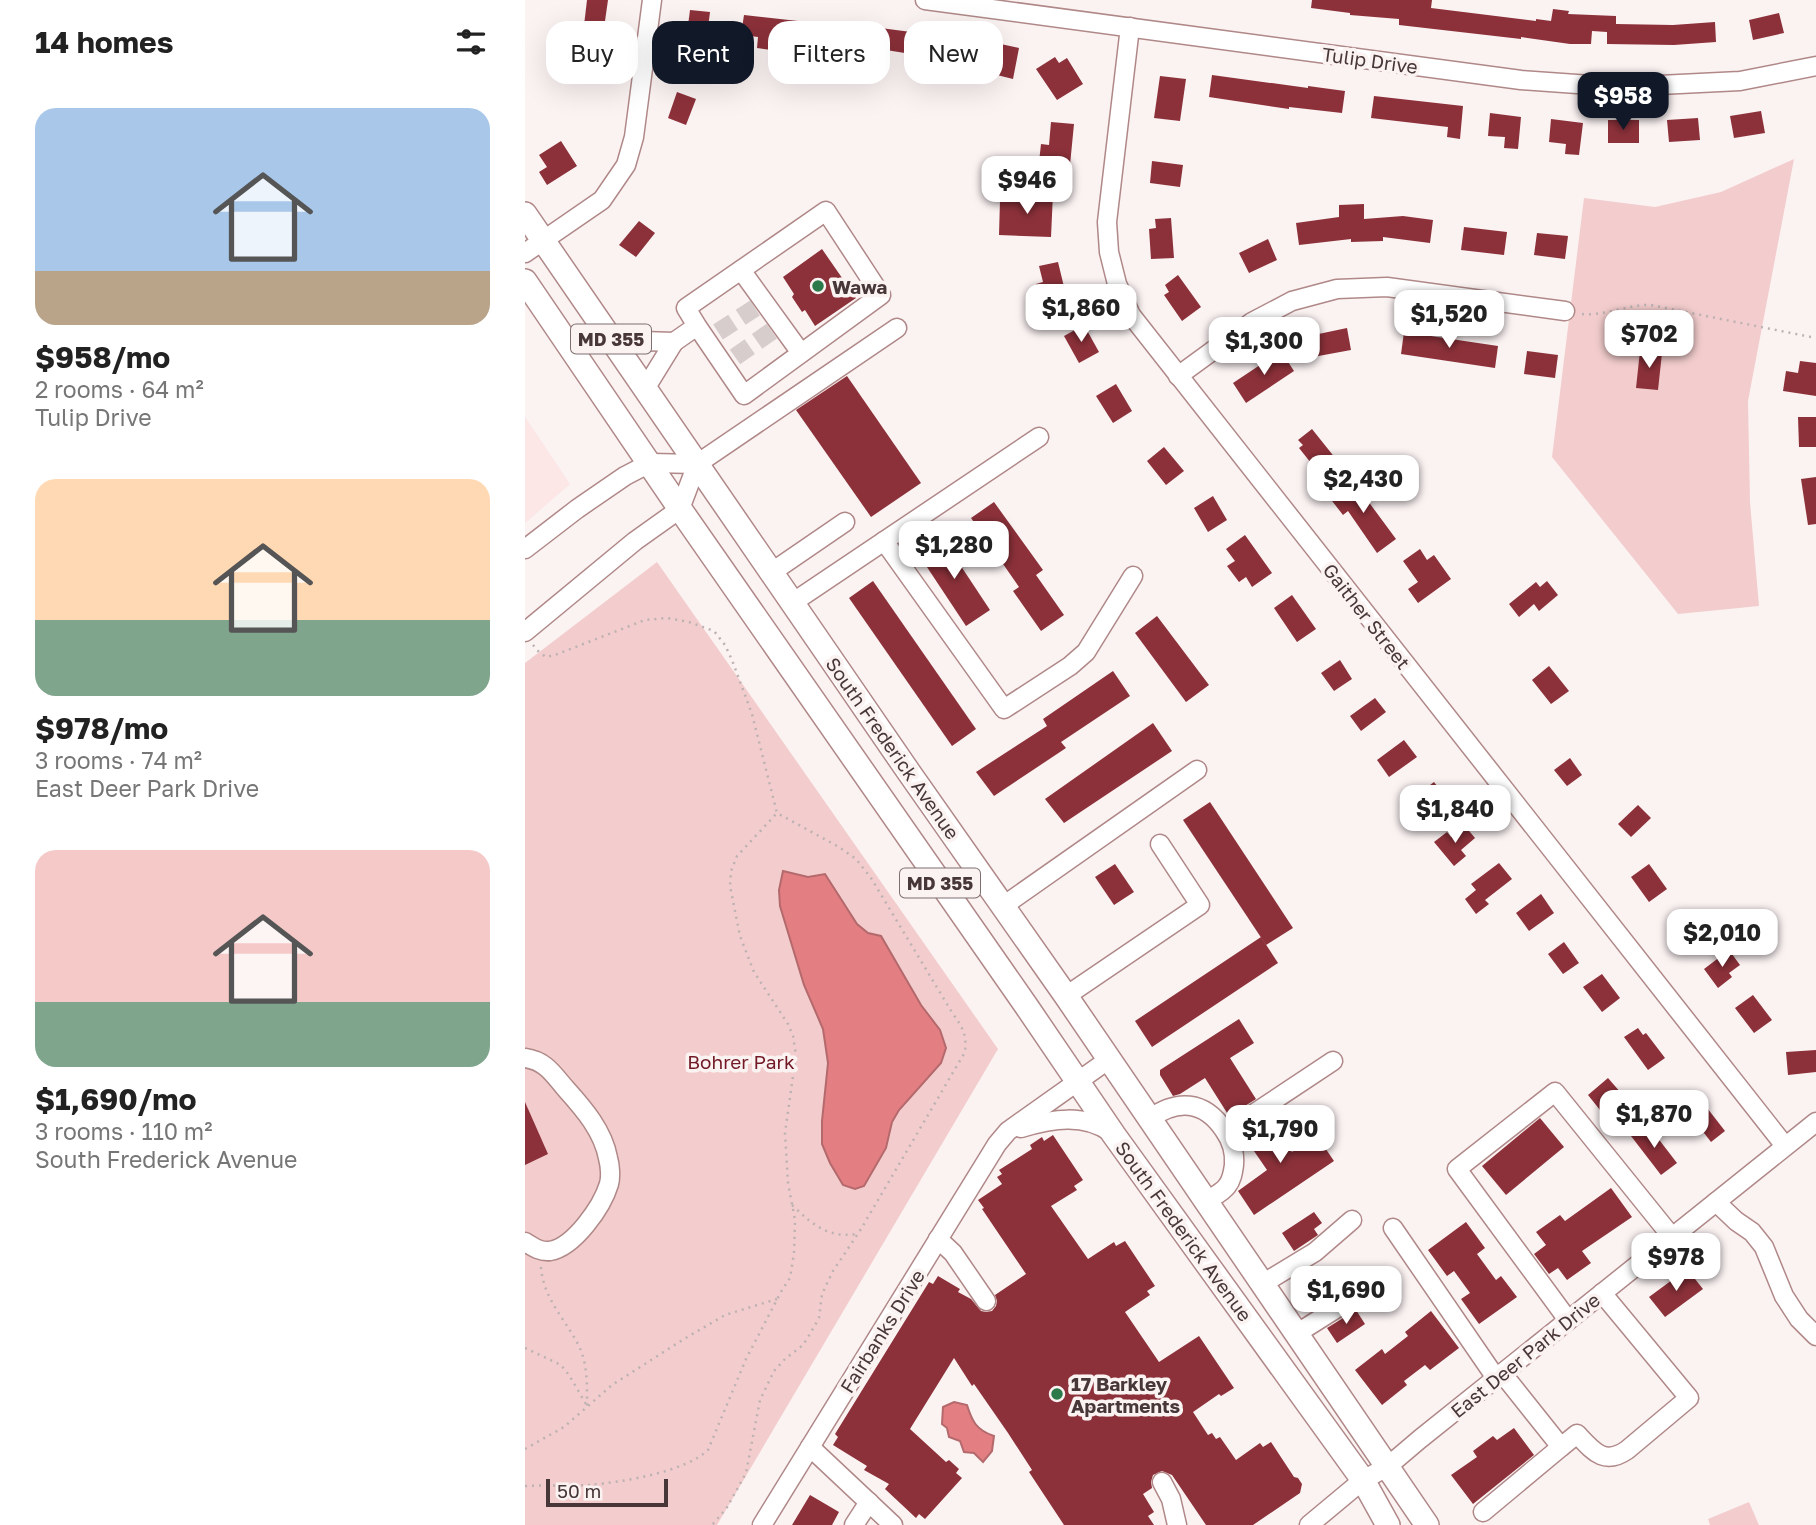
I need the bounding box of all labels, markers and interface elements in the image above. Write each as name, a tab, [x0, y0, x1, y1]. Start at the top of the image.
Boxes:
chip: Buy	[546, 21, 638, 84]
chip: Rent	[652, 21, 754, 84]
chip: Filters	[768, 21, 890, 84]
chip: New	[904, 21, 1003, 84]
icon: filters	[452, 23, 490, 61]
text: 14 homes	[35, 24, 174, 60]
street label: Tulip Drive	[1321, 42, 1419, 78]
pin: $958	[1582, 72, 1664, 132]
text: $958	[1594, 81, 1652, 109]
icon: home	[200, 154, 326, 280]
pin: $946	[986, 156, 1068, 216]
text: $946	[998, 165, 1057, 193]
place label: Wawa	[832, 275, 887, 298]
marker: Wawa	[810, 278, 826, 294]
pin: $1,860	[1024, 284, 1138, 344]
pin: $1,520	[1392, 290, 1506, 350]
text: $1,860	[1042, 293, 1120, 321]
text: $1,520	[1410, 299, 1488, 327]
pin: $702	[1608, 310, 1690, 370]
pin: $1,300	[1207, 318, 1321, 377]
text: $702	[1621, 319, 1677, 347]
road number: MD 355	[571, 324, 651, 354]
text: $1,300	[1225, 326, 1303, 354]
text: $958/mo	[35, 339, 170, 375]
text: 2 rooms · 64 m²	[35, 375, 204, 403]
text: Tulip Drive	[35, 403, 152, 431]
pin: $2,430	[1306, 456, 1420, 515]
text: $2,430	[1323, 464, 1403, 492]
pin: $1,280	[897, 522, 1011, 581]
icon: home	[200, 525, 326, 651]
text: $1,280	[915, 530, 993, 558]
street label: Gaither Street	[1319, 559, 1415, 673]
street label: South Frederick Avenue	[821, 653, 965, 843]
text: $978/mo	[35, 710, 168, 746]
text: 3 rooms · 74 m²	[35, 746, 202, 774]
text: East Deer Park Drive	[35, 774, 259, 802]
pin: $1,840	[1398, 786, 1512, 845]
text: $1,840	[1416, 794, 1494, 822]
road number: MD 355	[900, 868, 980, 898]
icon: home	[200, 896, 326, 1022]
pin: $2,010	[1665, 909, 1779, 969]
text: $2,010	[1683, 918, 1761, 946]
park label: Bohrer Park	[687, 1050, 795, 1073]
text: $1,690/mo	[35, 1081, 196, 1117]
pin: $1,870	[1597, 1090, 1711, 1150]
text: $1,870	[1616, 1099, 1692, 1127]
pin: $1,790	[1223, 1106, 1337, 1165]
text: $1,790	[1242, 1114, 1318, 1142]
text: 3 rooms · 110 m²	[35, 1117, 212, 1145]
street label: South Frederick Avenue	[1111, 1137, 1257, 1325]
text: South Frederick Avenue	[35, 1145, 297, 1173]
pin: $978	[1635, 1234, 1717, 1293]
text: $978	[1647, 1242, 1705, 1270]
street label: Fairbanks Drive	[835, 1265, 929, 1397]
pin: $1,690	[1289, 1266, 1403, 1326]
text: $1,690	[1307, 1275, 1385, 1303]
street label: East Deer Park Drive	[1446, 1288, 1604, 1422]
place label: 17 Barkley Apartments	[1071, 1372, 1181, 1417]
marker: 17 Barkley Apartments	[1049, 1386, 1065, 1402]
scale bar	[546, 1476, 669, 1508]
text: 50 m	[557, 1479, 601, 1502]

